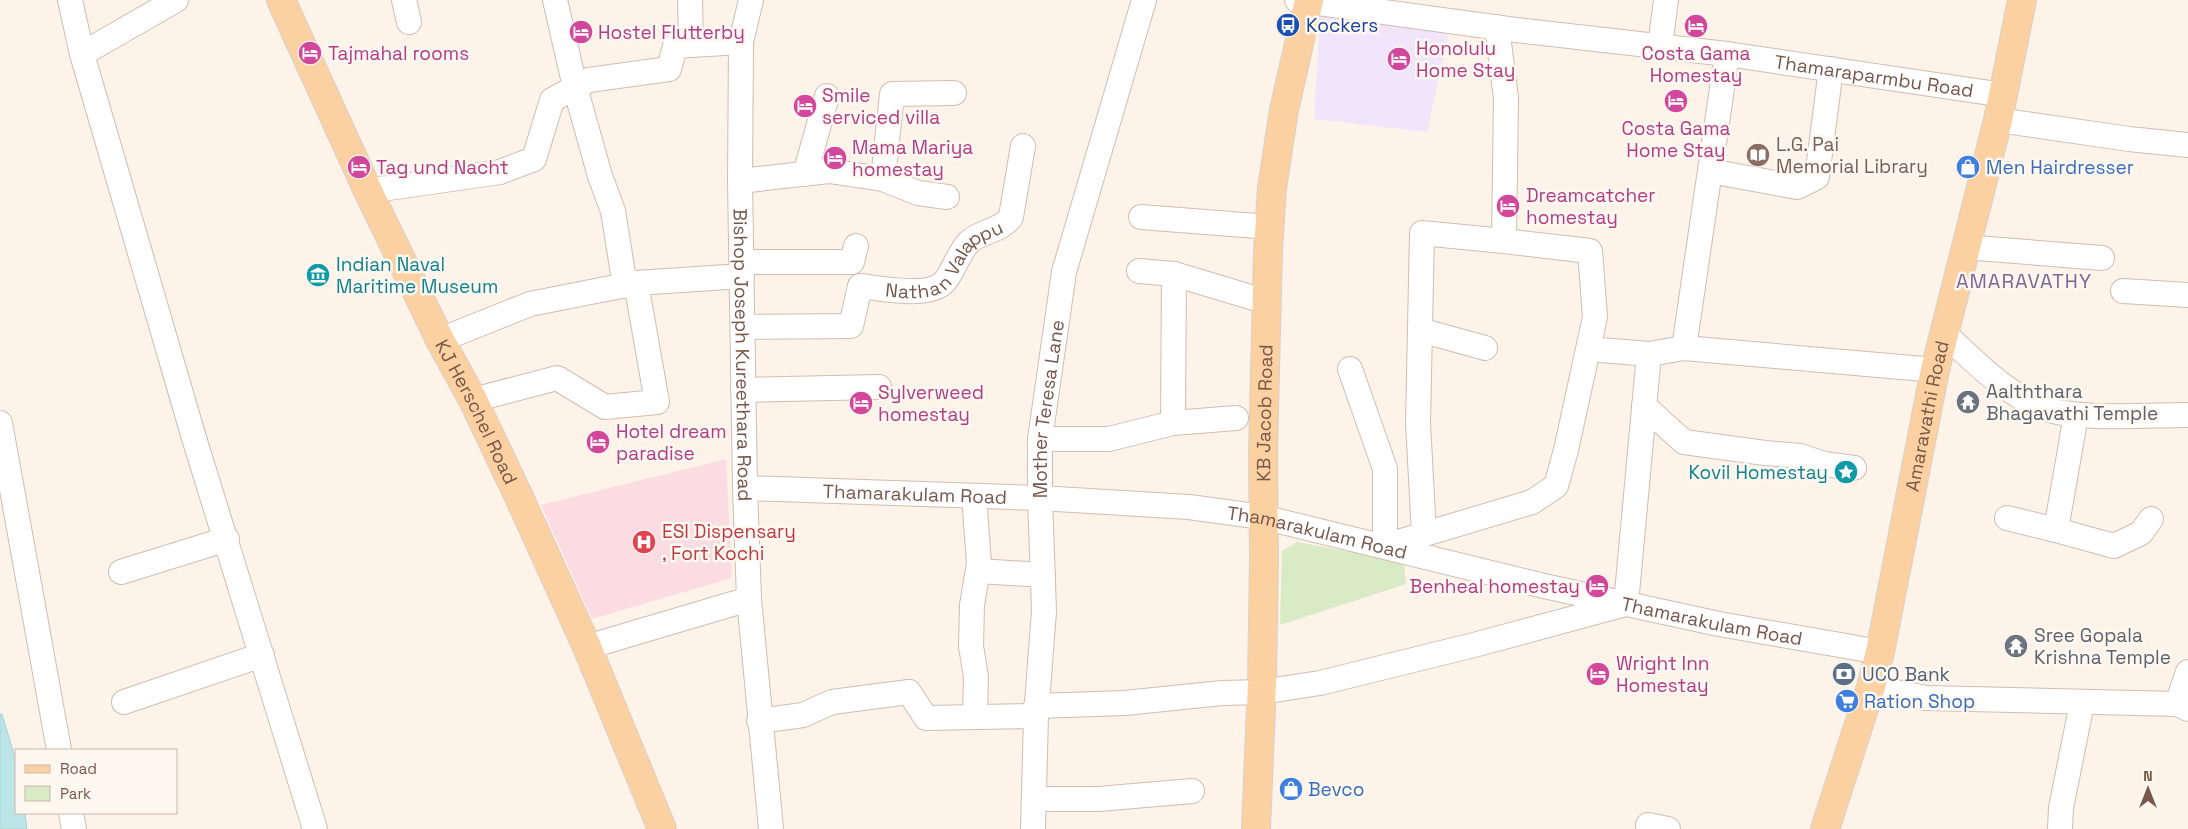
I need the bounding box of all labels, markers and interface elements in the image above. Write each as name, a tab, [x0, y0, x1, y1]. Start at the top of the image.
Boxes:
bus stop icon: Kockers	[1275, 12, 1301, 38]
place label: Kockers	[1306, 13, 1378, 38]
hotel icon: Costa Gama Homestay	[1683, 13, 1709, 39]
hotel icon: Hostel Flutterby	[568, 19, 594, 45]
place label: Hostel Flutterby	[598, 20, 745, 45]
place label: Honolulu Home Stay	[1416, 36, 1515, 83]
hotel icon: Tajmahal rooms	[297, 40, 323, 66]
place label: Tajmahal rooms	[328, 41, 469, 66]
place label: Costa Gama Homestay	[1642, 41, 1751, 88]
hotel icon: Honolulu Home Stay	[1386, 46, 1412, 72]
street label: Thamaraparmbu Road	[1773, 49, 1975, 103]
place label: Smile serviced villa	[822, 83, 940, 130]
hotel icon: Costa Gama Home Stay	[1663, 88, 1689, 114]
hotel icon: Smile serviced villa	[792, 93, 818, 119]
place label: Costa Gama Home Stay	[1622, 116, 1731, 163]
place label: L.G. Pai Memorial Library	[1776, 132, 1928, 179]
place label: Mama Mariya homestay	[852, 135, 973, 182]
library icon: L.G. Pai Memorial Library	[1745, 142, 1771, 168]
hotel icon: Mama Mariya homestay	[822, 145, 848, 171]
hotel icon: Tag und Nacht	[346, 154, 372, 180]
shop icon: Men Hairdresser	[1955, 154, 1981, 180]
place label: Tag und Nacht	[376, 155, 508, 180]
place label: Men Hairdresser	[1986, 155, 2134, 180]
place label: Dreamcatcher homestay	[1526, 183, 1655, 230]
hotel icon: Dreamcatcher homestay	[1495, 193, 1521, 219]
street label: Bishop Joseph Kureethara Road	[727, 208, 757, 502]
street label: Nathan Valappu	[884, 215, 1007, 304]
place label: Indian Naval Maritime Museum	[336, 252, 498, 299]
museum icon: Indian Naval Maritime Museum	[305, 262, 331, 288]
district label: AMARAVATHY	[1956, 268, 2092, 294]
street label: Mother Teresa Lane	[1028, 318, 1070, 498]
street label: KJ Herschel Road	[429, 335, 523, 488]
street label: Amaravathi Road	[1900, 338, 1955, 494]
street label: KB Jacob Road	[1251, 344, 1279, 482]
place label: Aalththara Bhagavathi Temple	[1986, 379, 2158, 426]
place label: Sylverweed homestay	[878, 380, 984, 427]
temple icon: Aalththara Bhagavathi Temple	[1955, 389, 1981, 415]
hotel icon: Sylverweed homestay	[848, 390, 874, 416]
place label: Hotel dream paradise	[616, 419, 727, 466]
hotel icon: Hotel dream paradise	[585, 429, 611, 455]
place icon: Kovil Homestay	[1833, 459, 1859, 485]
place label: Kovil Homestay	[1688, 460, 1828, 485]
street label: Thamarakulam Road	[822, 479, 1007, 510]
street label: Thamarakulam Road	[1225, 500, 1410, 565]
place label: ESI Dispensary , Fort Kochi	[662, 519, 796, 566]
hospital icon: ESI Dispensary , Fort Kochi	[631, 529, 657, 555]
hotel icon: Benheal homestay	[1584, 573, 1610, 599]
place label: Benheal homestay	[1409, 574, 1580, 599]
street label: Thamarakulam Road	[1619, 591, 1804, 651]
place label: Sree Gopala Krishna Temple	[2034, 623, 2171, 670]
temple icon: Sree Gopala Krishna Temple	[2003, 633, 2029, 659]
place label: Wright Inn Homestay	[1616, 651, 1710, 698]
hotel icon: Wright Inn Homestay	[1585, 661, 1611, 687]
bank icon: UCO Bank	[1831, 661, 1857, 687]
place label: UCO Bank	[1862, 662, 1950, 687]
supermarket icon: Ration Shop	[1834, 688, 1860, 714]
place label: Ration Shop	[1864, 689, 1975, 714]
legend	[15, 749, 178, 814]
text: Road	[60, 759, 97, 778]
north arrow	[2123, 764, 2173, 814]
text: N	[2143, 767, 2153, 785]
shop icon: Bevco	[1278, 776, 1304, 802]
place label: Bevco	[1308, 777, 1364, 802]
text: Park	[60, 784, 91, 803]

